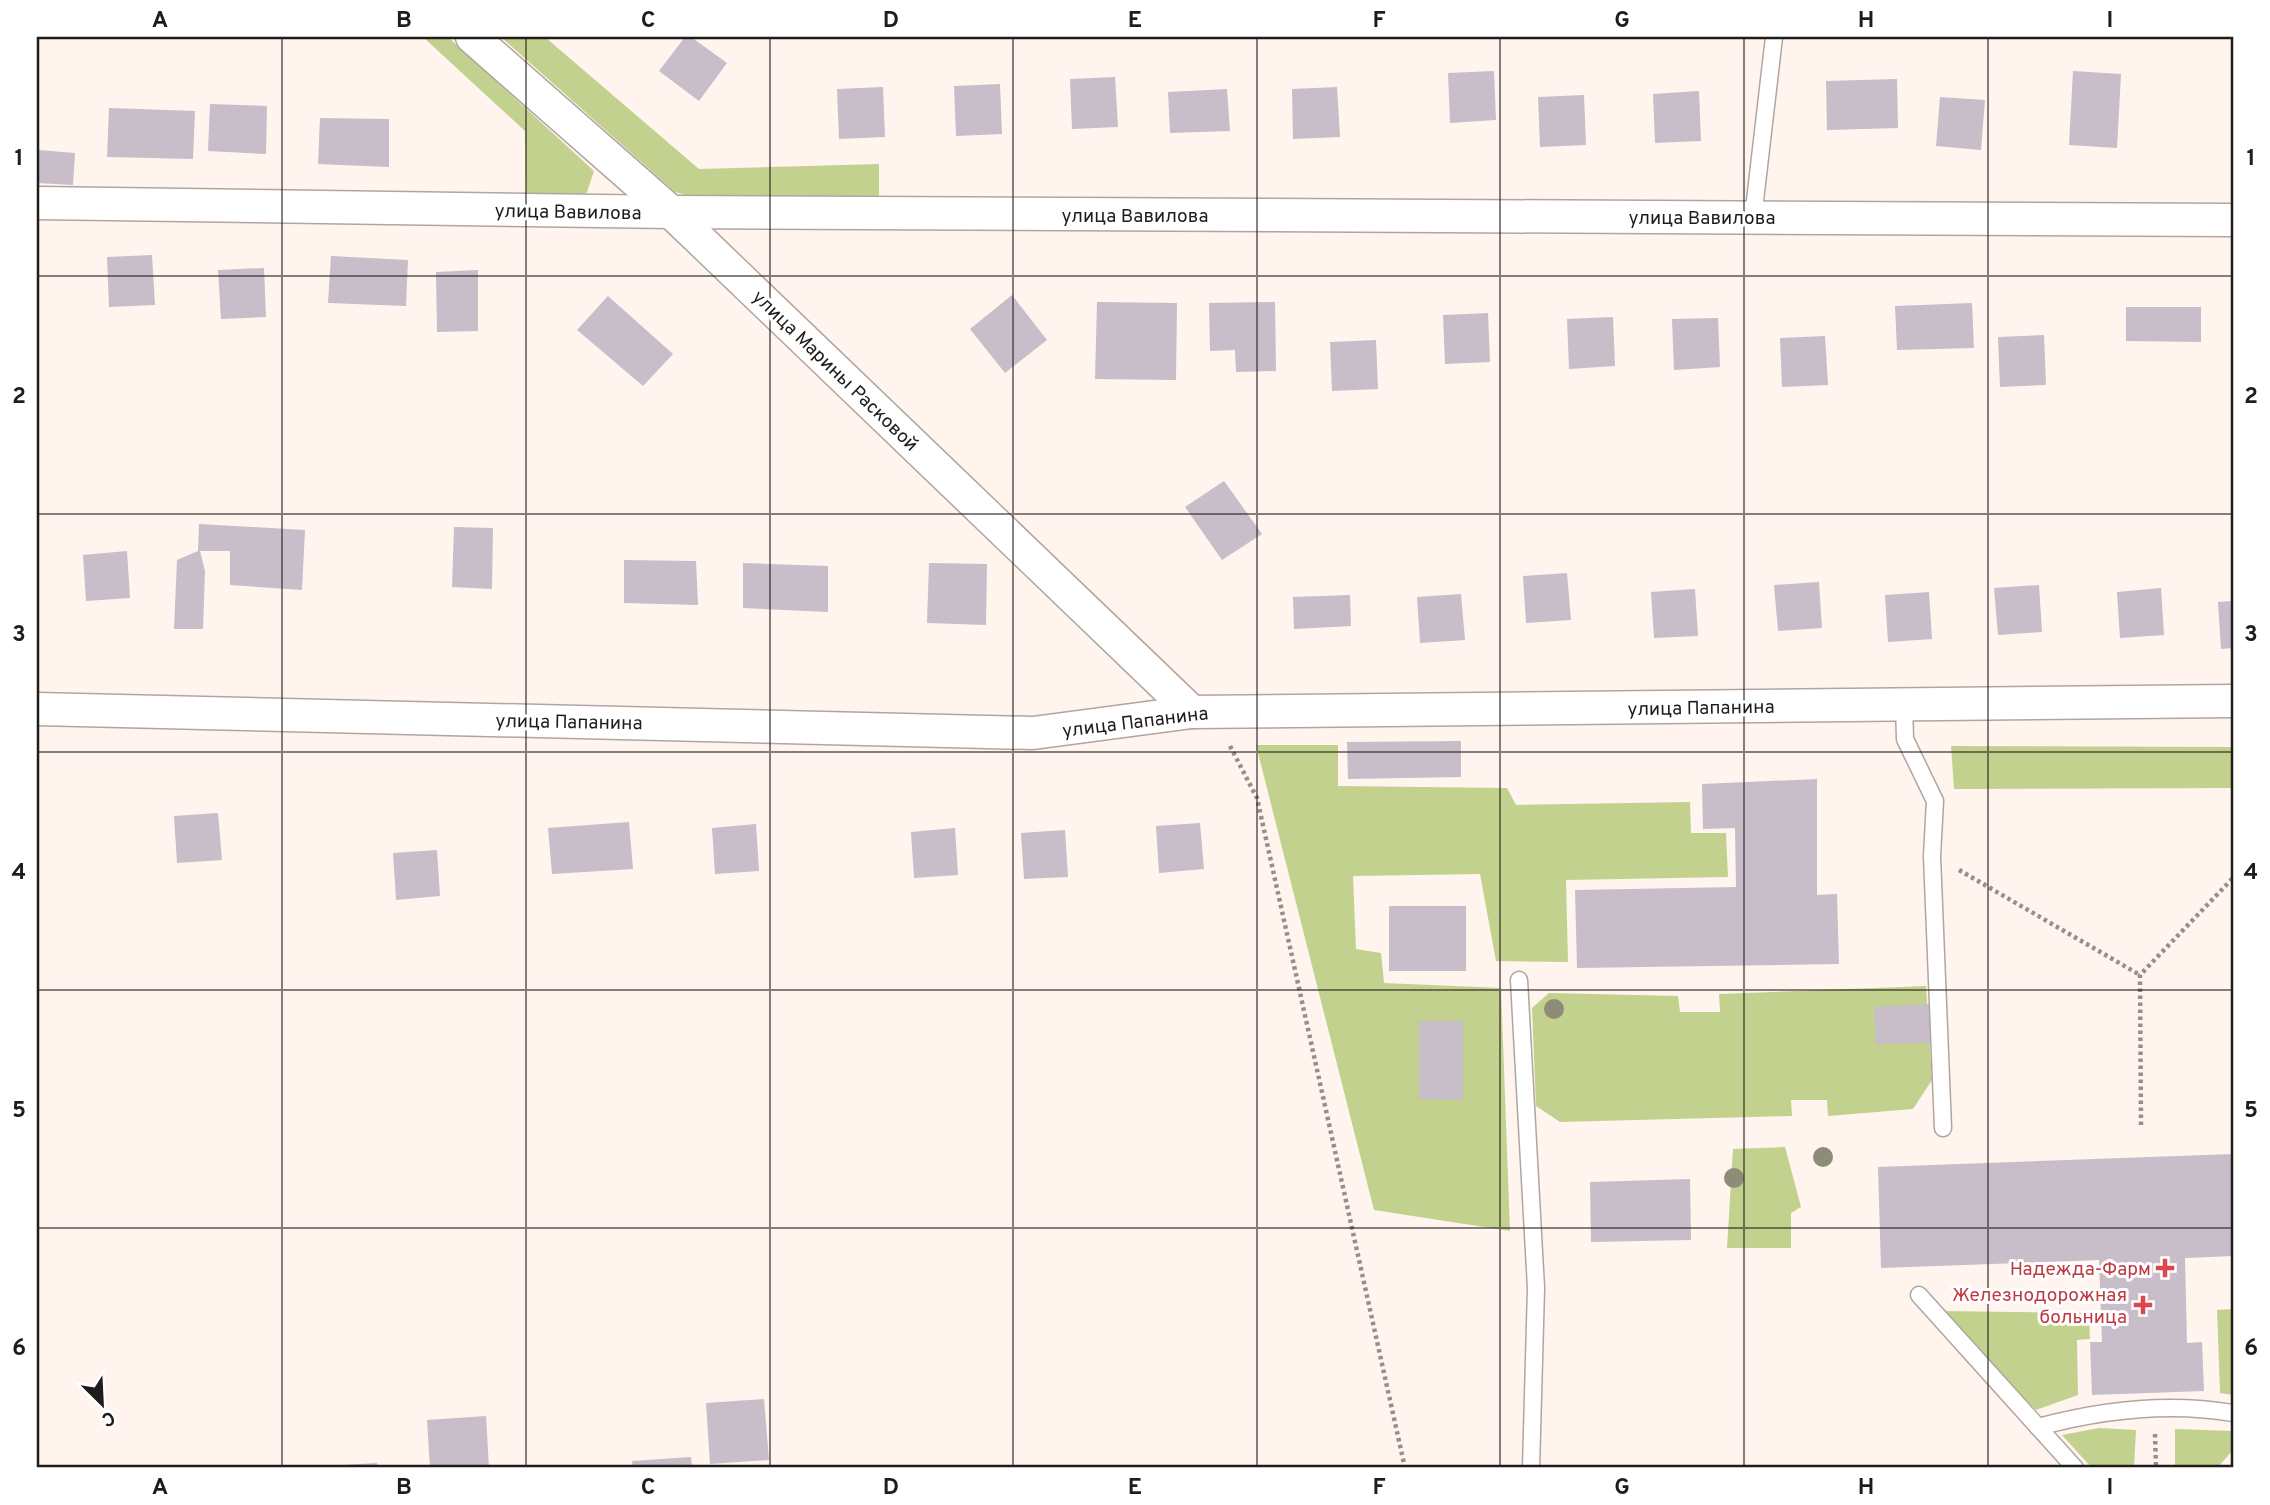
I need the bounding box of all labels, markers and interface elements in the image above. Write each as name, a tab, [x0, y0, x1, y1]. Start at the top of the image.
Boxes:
text: A	[152, 7, 168, 36]
text: B	[396, 7, 412, 36]
text: C	[641, 7, 655, 36]
text: D	[883, 7, 899, 36]
text: E	[1128, 7, 1142, 36]
text: F	[1372, 7, 1386, 36]
text: G	[1614, 7, 1630, 36]
text: H	[1858, 7, 1874, 36]
text: I	[2107, 7, 2113, 36]
text: 1	[14, 145, 24, 174]
text: 1	[2246, 145, 2256, 174]
street label: улица Вавилова	[494, 200, 642, 226]
street label: улица Вавилова	[1061, 205, 1209, 229]
street label: улица Вавилова	[1628, 207, 1776, 231]
street label: улица Марины Расковой	[747, 286, 923, 457]
text: 2	[12, 383, 26, 412]
text: 2	[2244, 383, 2258, 412]
text: 3	[12, 621, 26, 650]
text: 3	[2244, 621, 2258, 650]
street label: улица Папанина	[1627, 696, 1775, 722]
street label: улица Папанина	[1061, 702, 1210, 744]
street label: улица Папанина	[495, 710, 643, 736]
text: 4	[12, 859, 26, 888]
text: 4	[2244, 859, 2258, 888]
text: 5	[12, 1097, 26, 1126]
text: 5	[2244, 1097, 2258, 1126]
place label: Надежда-Фарм	[2010, 1258, 2151, 1282]
marker: Надежда-Фарм	[2157, 1260, 2173, 1276]
place label: Железнодорожная больница	[1952, 1284, 2127, 1330]
marker: Железнодорожная больница	[2133, 1295, 2153, 1315]
text: 6	[12, 1335, 26, 1364]
text: 6	[2244, 1335, 2258, 1364]
north arrow	[66, 1368, 136, 1438]
text: С	[98, 1404, 119, 1431]
text: A	[152, 1474, 168, 1503]
text: B	[396, 1474, 412, 1503]
text: C	[641, 1474, 655, 1503]
text: D	[883, 1474, 899, 1503]
text: E	[1128, 1474, 1142, 1503]
text: F	[1372, 1474, 1386, 1503]
text: G	[1614, 1474, 1630, 1503]
text: H	[1858, 1474, 1874, 1503]
text: I	[2107, 1474, 2113, 1503]

